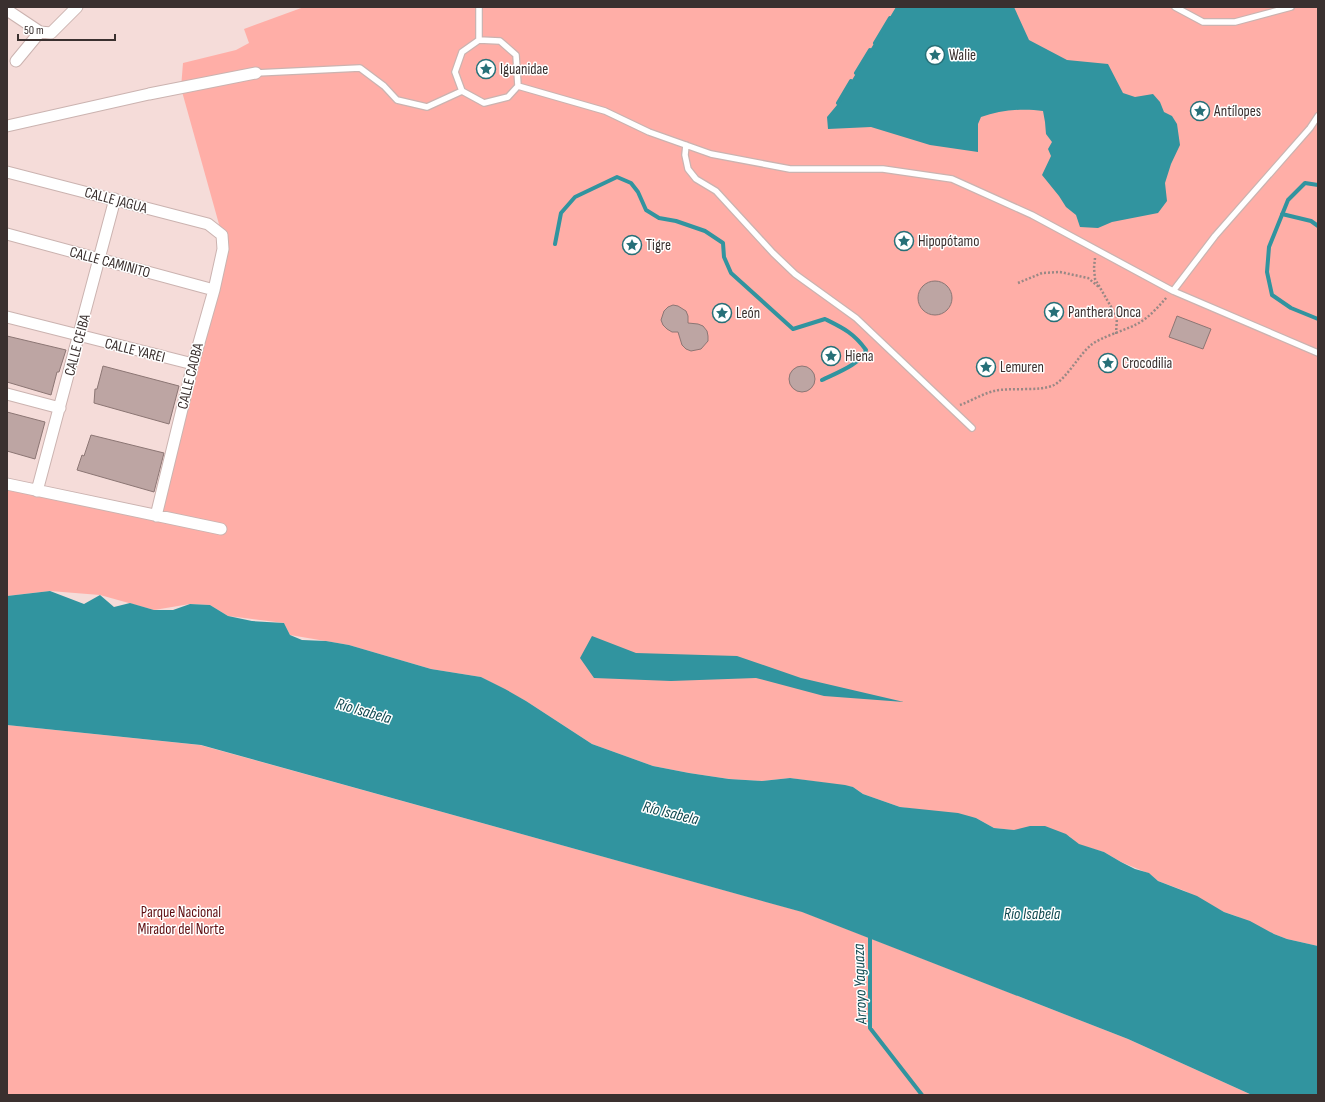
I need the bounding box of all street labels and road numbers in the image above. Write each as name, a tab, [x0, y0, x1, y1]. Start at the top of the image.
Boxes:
street label: CALLE JAGUA	[82, 183, 150, 218]
street label: CALLE CAMINITO	[67, 243, 152, 282]
street label: CALLE CEIBA	[60, 312, 95, 378]
street label: CALLE YAREI	[103, 334, 167, 367]
street label: CALLE CAOBA	[173, 341, 208, 411]

